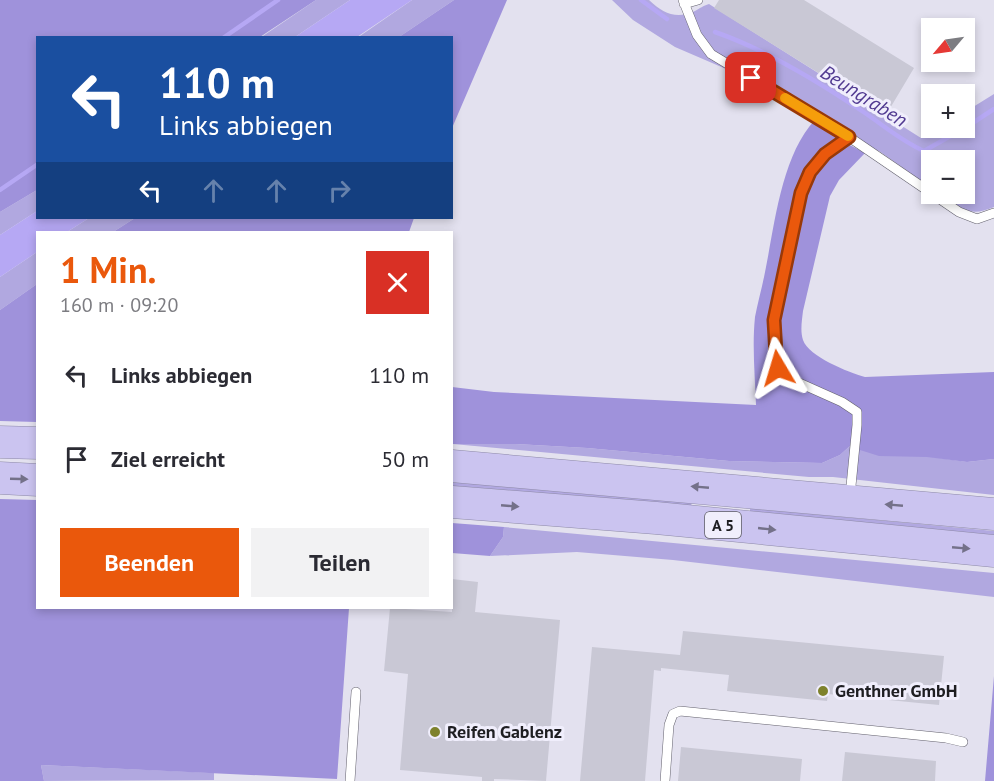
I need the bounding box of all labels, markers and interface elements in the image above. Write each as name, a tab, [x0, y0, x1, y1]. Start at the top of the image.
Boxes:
north arrow	[921, 18, 975, 72]
map controls	[921, 18, 975, 204]
pin	[725, 52, 776, 103]
text: 110 m	[159, 55, 275, 110]
water label: Beungraben	[816, 59, 912, 133]
icon: left	[60, 60, 138, 138]
icon: arrive	[734, 61, 767, 94]
button: +	[921, 84, 975, 138]
text: Links abbiegen	[159, 108, 333, 142]
button: −	[921, 150, 975, 204]
icon: left	[134, 174, 167, 207]
icon: ahead	[197, 174, 230, 207]
icon: ahead	[260, 174, 293, 207]
icon: right	[323, 174, 356, 207]
text: 1 Min.	[60, 246, 156, 293]
button: close	[366, 251, 429, 314]
text: 160 m · 09:20	[60, 292, 178, 318]
position arrow	[746, 336, 810, 400]
icon: left	[60, 359, 93, 392]
text: Links abbiegen	[111, 361, 252, 389]
text: 110 m	[369, 361, 429, 389]
icon: arrive	[60, 443, 93, 476]
text: Ziel erreicht	[111, 445, 225, 473]
text: 50 m	[381, 445, 429, 473]
one-way arrow	[9, 475, 28, 484]
one-way arrow	[690, 482, 709, 492]
one-way arrow	[884, 500, 903, 510]
one-way arrow	[500, 501, 519, 511]
road number: A 5	[705, 512, 741, 538]
one-way arrow	[757, 524, 776, 534]
button: Beenden	[60, 528, 239, 597]
button: Teilen	[251, 528, 429, 597]
one-way arrow	[951, 543, 970, 553]
place label: Genthner GmbH	[835, 679, 957, 702]
marker: Genthner GmbH	[816, 684, 830, 698]
place label: Reifen Gablenz	[447, 720, 562, 743]
marker: Reifen Gablenz	[428, 725, 442, 739]

